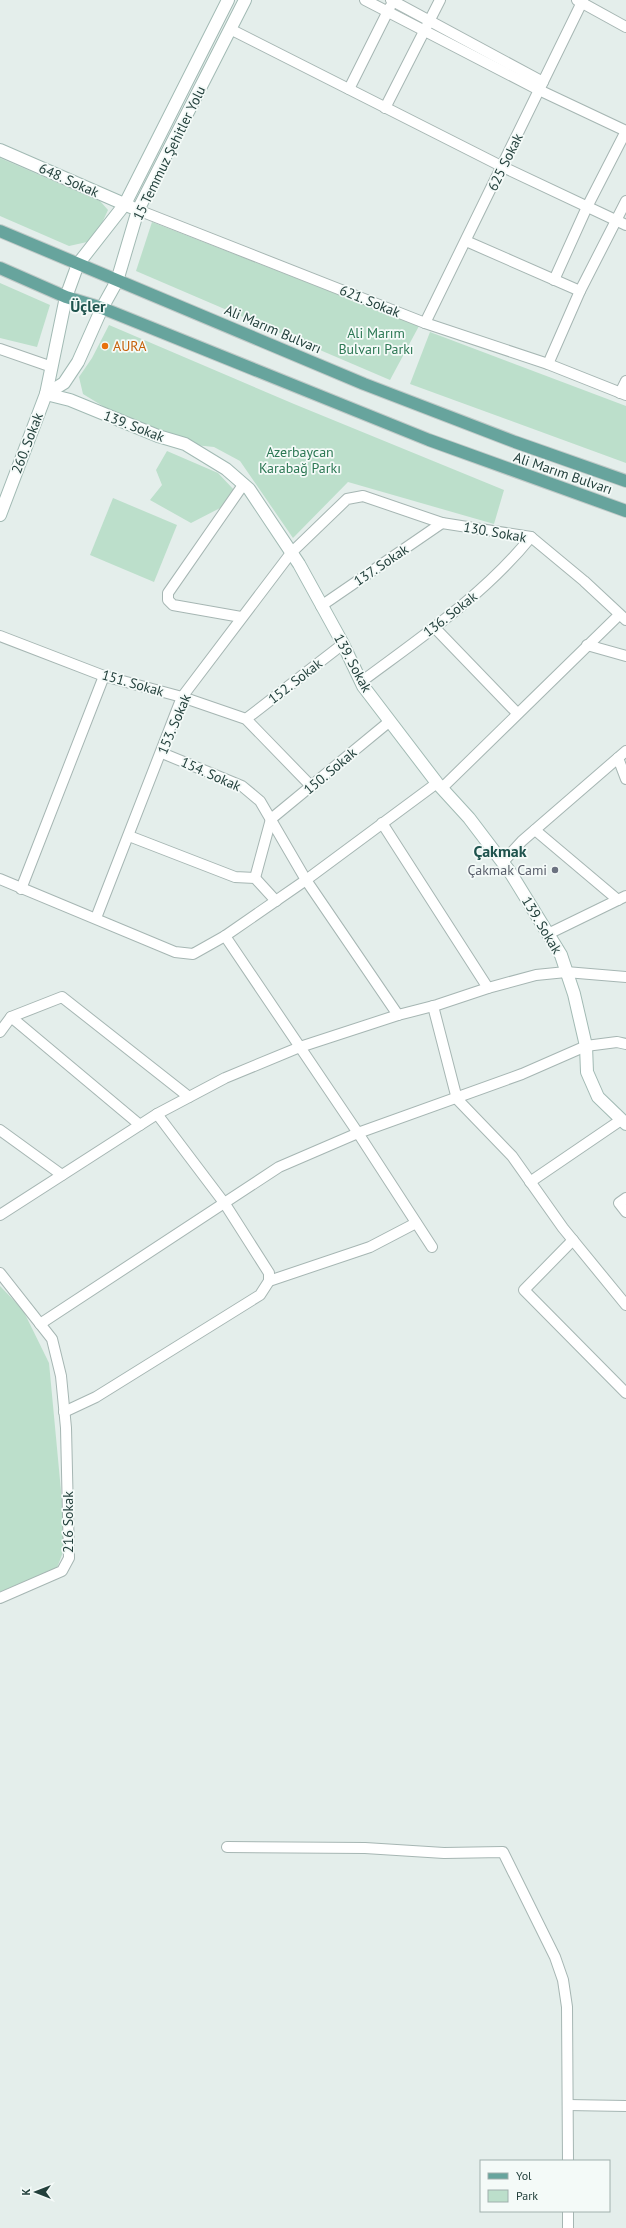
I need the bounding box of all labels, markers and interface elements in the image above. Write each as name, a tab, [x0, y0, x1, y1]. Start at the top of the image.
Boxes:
street label: 15 Temmuz Şehitler Yolu	[129, 83, 209, 223]
street label: 625 Sokak	[483, 130, 527, 194]
street label: 648. Sokak	[36, 159, 102, 201]
street label: 621. Sokak	[337, 281, 403, 321]
district label: Üçler	[70, 296, 106, 316]
street label: Ali Marım Bulvarı	[222, 301, 324, 357]
park label: Ali Marım Bulvarı Parkı	[338, 324, 414, 358]
place label: AURA	[113, 337, 147, 355]
marker: AURA	[100, 341, 110, 351]
street label: 139. Sokak	[101, 406, 167, 446]
street label: 260. Sokak	[7, 410, 47, 476]
park label: Azerbaycan Karabağ Parkı	[259, 443, 341, 477]
street label: Ali Marım Bulvarı	[511, 448, 615, 498]
street label: 130. Sokak	[462, 518, 528, 546]
street label: 137. Sokak	[350, 540, 412, 590]
street label: 136. Sokak	[419, 587, 481, 641]
street label: 139. Sokak	[330, 631, 376, 696]
street label: 152. Sokak	[264, 654, 326, 708]
street label: 151. Sokak	[100, 666, 166, 701]
street label: 153. Sokak	[153, 691, 195, 757]
street label: 150. Sokak	[300, 743, 360, 798]
street label: 154. Sokak	[178, 753, 244, 795]
district label: Çakmak	[473, 841, 527, 861]
place label: Çakmak Cami	[467, 861, 547, 879]
marker: Çakmak Cami	[550, 865, 560, 875]
street label: 139. Sokak	[518, 893, 566, 957]
street label: 216 Sokak	[59, 1491, 77, 1553]
legend	[480, 2160, 610, 2212]
text: Yol	[516, 2168, 532, 2183]
north arrow	[16, 2172, 56, 2212]
text: K	[19, 2188, 33, 2195]
text: Park	[516, 2188, 538, 2203]

